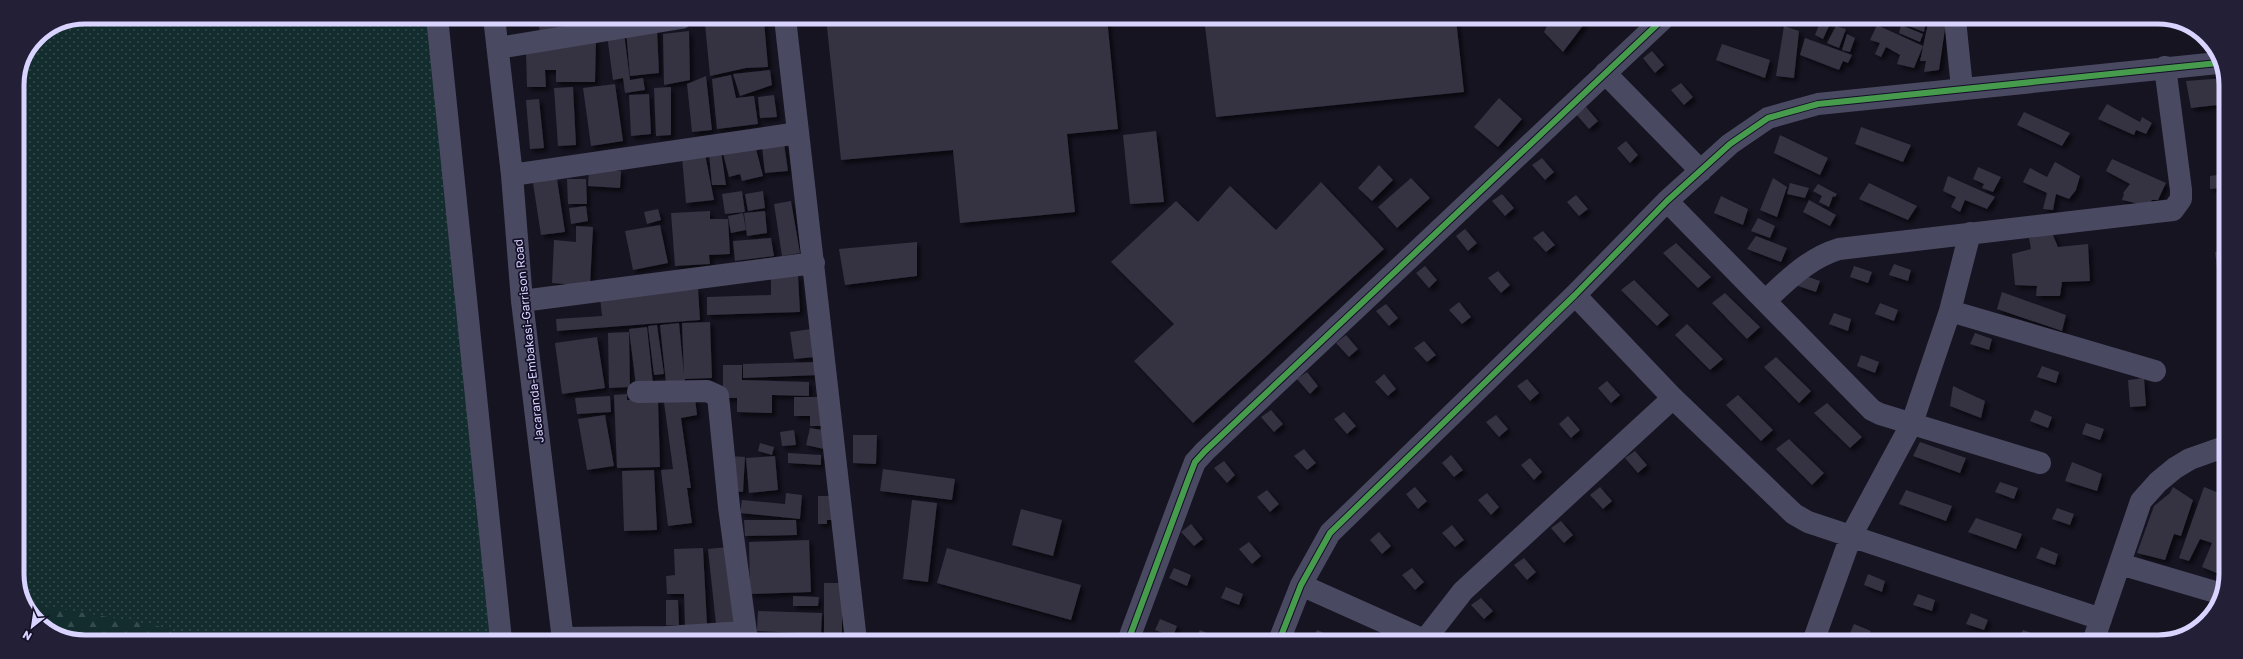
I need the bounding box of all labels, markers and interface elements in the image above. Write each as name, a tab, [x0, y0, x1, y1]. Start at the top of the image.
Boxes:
street label: Jacaranda-Embakasi-Garrison Road	[510, 238, 547, 444]
north arrow	[12, 607, 52, 647]
text: N	[20, 628, 34, 644]

